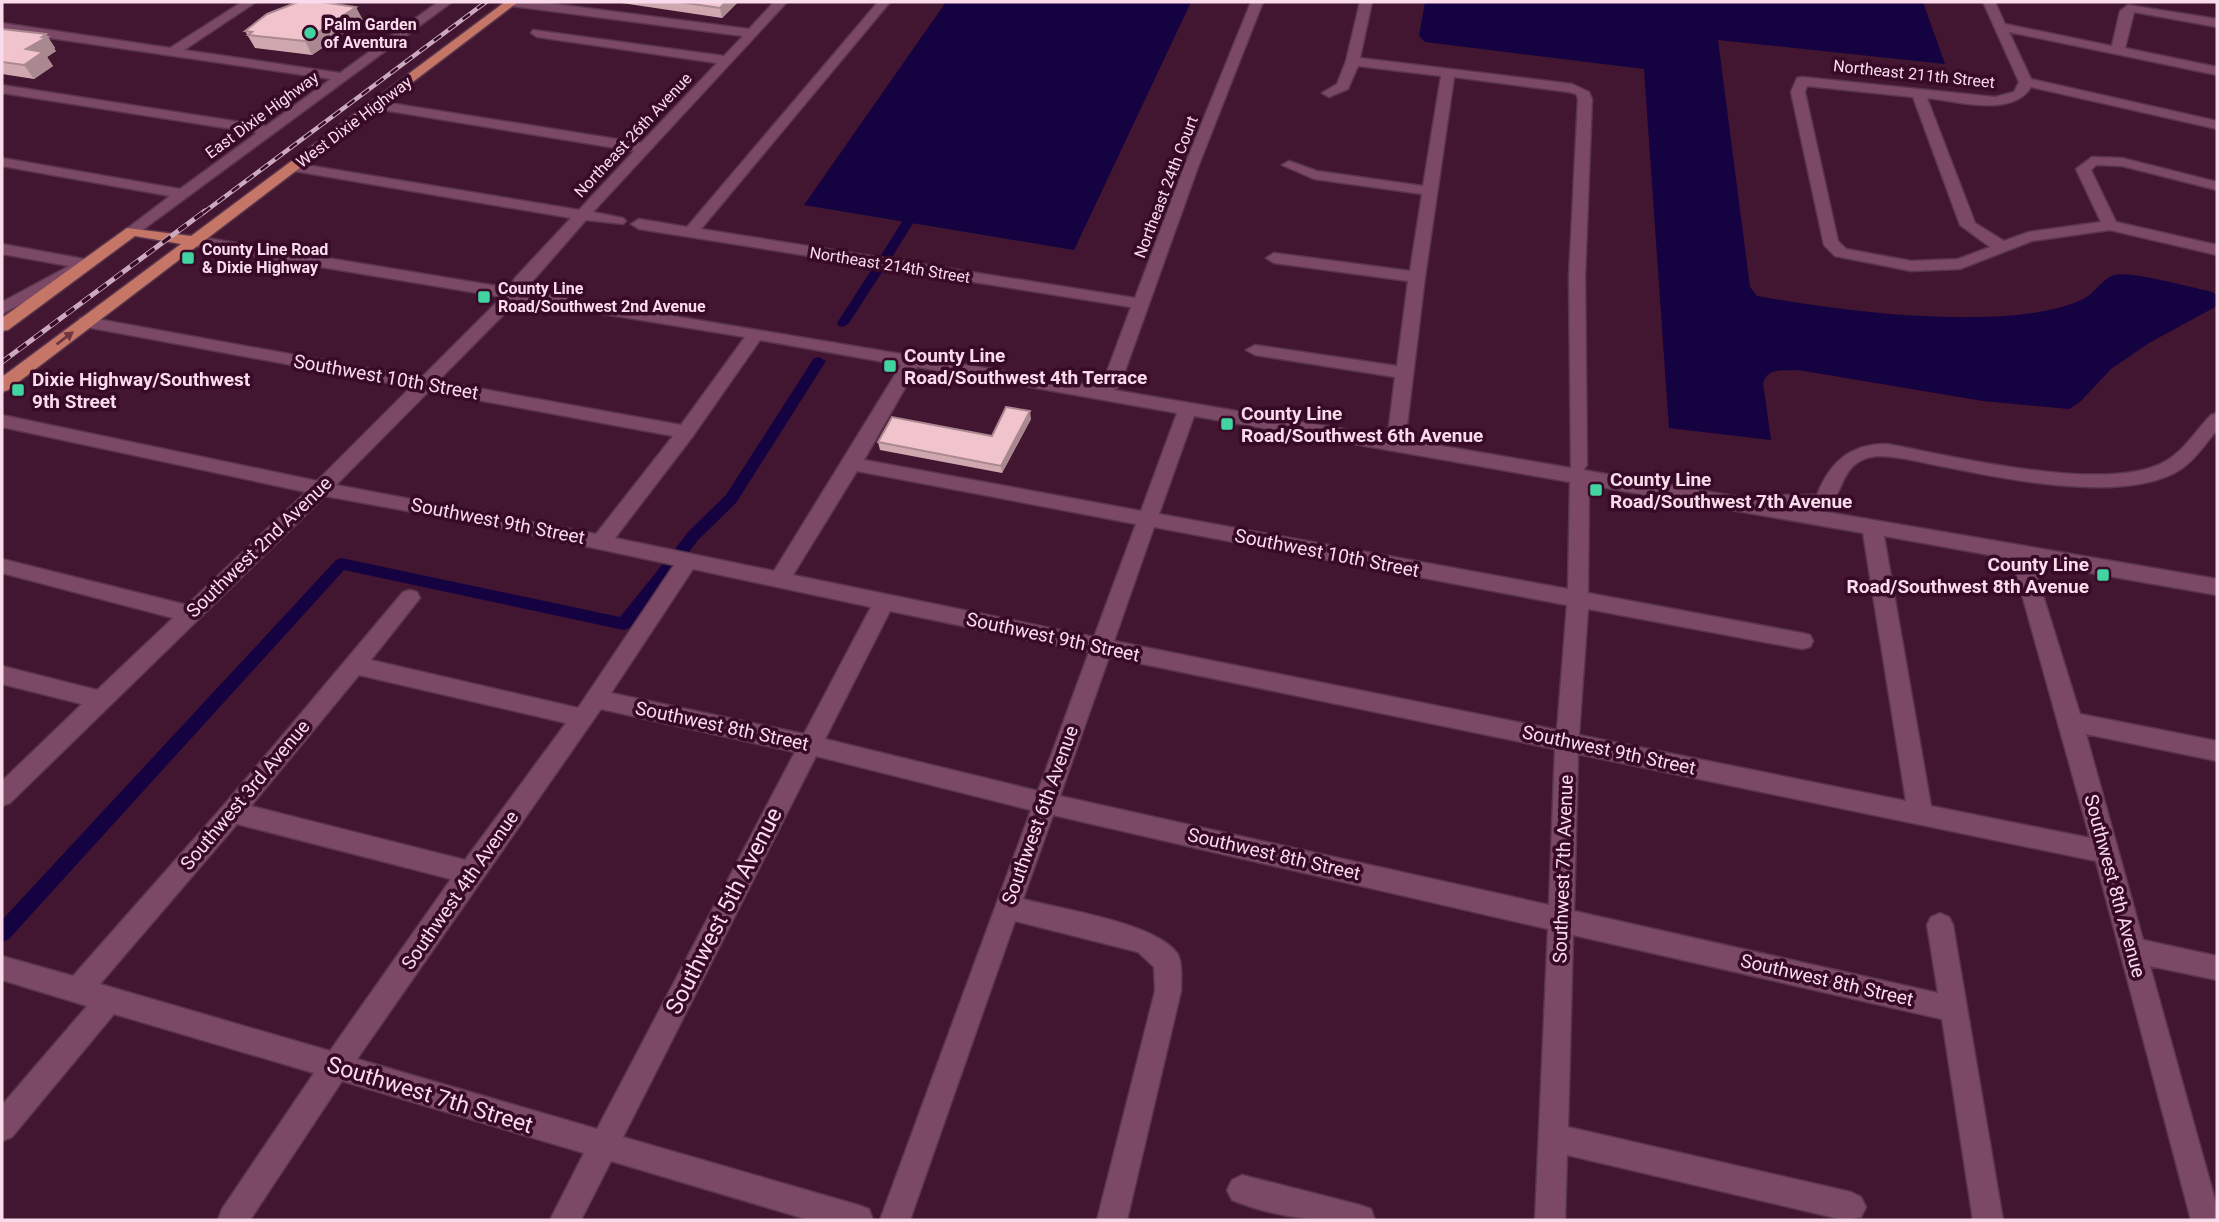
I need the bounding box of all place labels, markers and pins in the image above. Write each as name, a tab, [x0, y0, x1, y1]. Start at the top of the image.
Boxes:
place label: Palm Garden of Aventura	[324, 15, 417, 52]
marker: Palm Garden of Aventura	[302, 25, 318, 41]
place label: County Line Road & Dixie Highway	[202, 240, 328, 277]
marker: County Line Road & Dixie Highway	[180, 250, 196, 266]
place label: County Line Road/Southwest 2nd Avenue	[498, 279, 706, 316]
marker: County Line Road/Southwest 2nd Avenue	[476, 289, 492, 305]
place label: County Line Road/Southwest 4th Terrace	[904, 344, 1147, 389]
marker: County Line Road/Southwest 4th Terrace	[882, 358, 898, 374]
place label: Dixie Highway/Southwest 9th Street	[32, 368, 251, 413]
marker: Dixie Highway/Southwest 9th Street	[10, 382, 26, 398]
place label: County Line Road/Southwest 6th Avenue	[1241, 402, 1483, 447]
marker: County Line Road/Southwest 6th Avenue	[1219, 416, 1235, 432]
place label: County Line Road/Southwest 7th Avenue	[1610, 468, 1852, 513]
marker: County Line Road/Southwest 7th Avenue	[1588, 482, 1604, 498]
place label: County Line Road/Southwest 8th Avenue	[1847, 553, 2089, 598]
marker: County Line Road/Southwest 8th Avenue	[2095, 567, 2111, 583]

